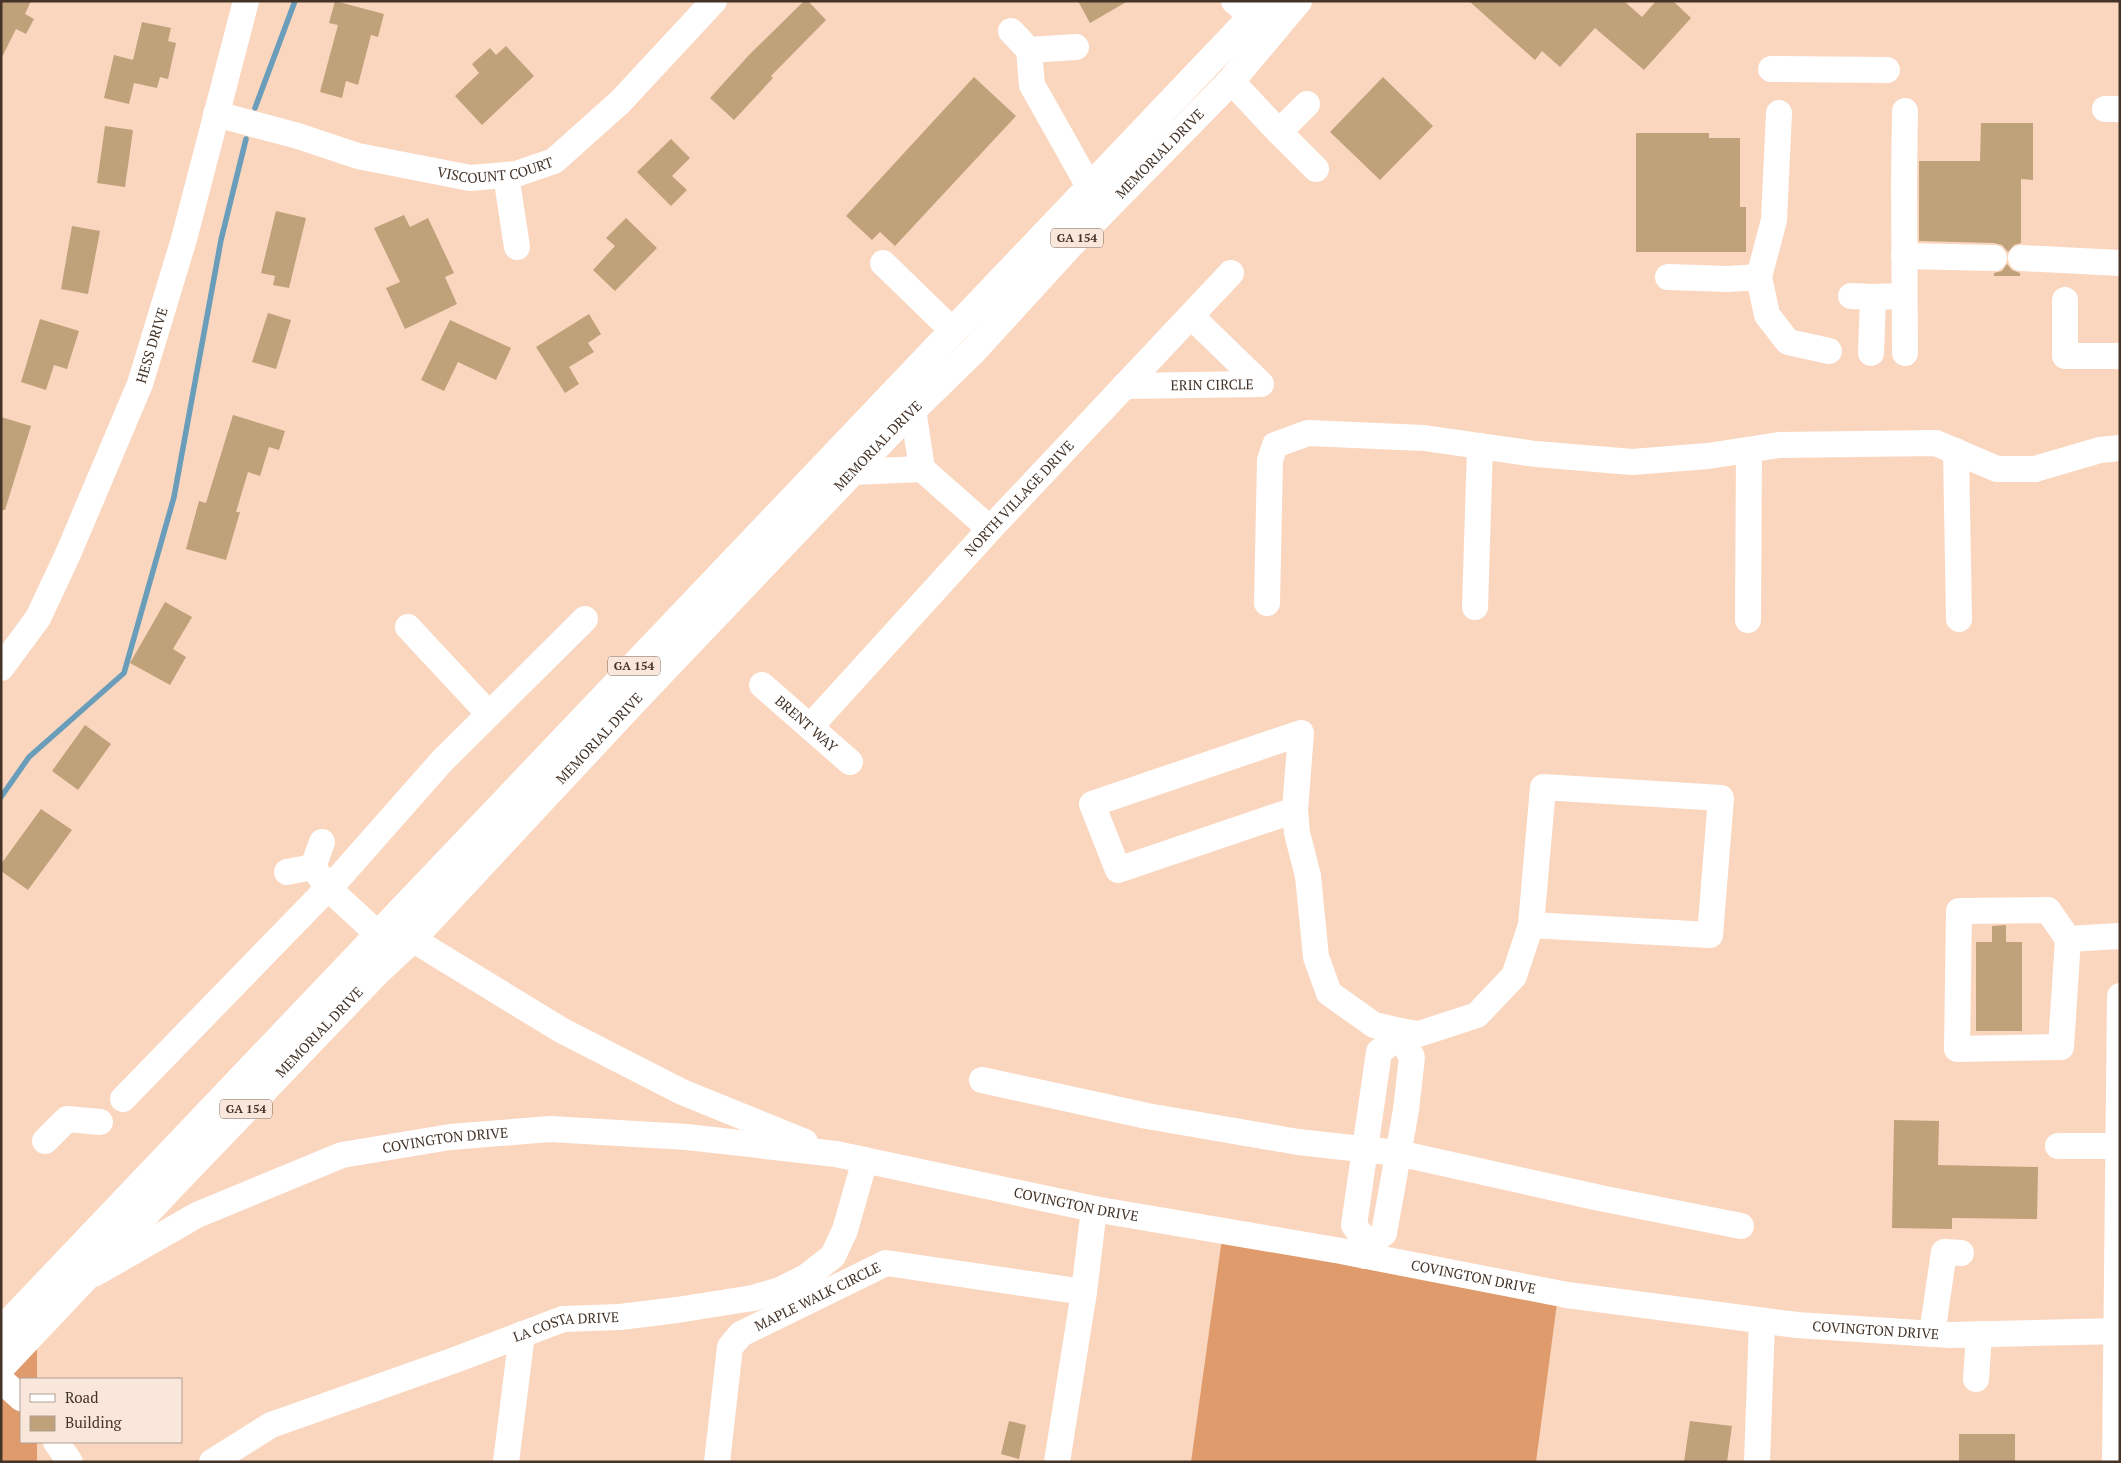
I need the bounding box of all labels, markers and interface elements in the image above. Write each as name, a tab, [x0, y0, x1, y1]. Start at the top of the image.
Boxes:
street label: MEMORIAL DRIVE	[1111, 104, 1208, 202]
street label: VISCOUNT COURT	[435, 152, 556, 187]
road number: GA 154	[1051, 228, 1103, 248]
street label: HESS DRIVE	[131, 305, 172, 385]
street label: ERIN CIRCLE	[1170, 374, 1254, 394]
street label: MEMORIAL DRIVE	[829, 396, 926, 495]
street label: NORTH VILLAGE DRIVE	[960, 436, 1078, 560]
road number: GA 154	[608, 656, 660, 676]
street label: MEMORIAL DRIVE	[551, 688, 646, 788]
street label: BRENT WAY	[771, 691, 843, 757]
street label: MEMORIAL DRIVE	[271, 982, 367, 1081]
road number: GA 154	[220, 1100, 272, 1118]
street label: COVINGTON DRIVE	[381, 1122, 509, 1157]
street label: COVINGTON DRIVE	[1012, 1182, 1140, 1225]
street label: COVINGTON DRIVE	[1410, 1255, 1538, 1298]
street label: MAPLE WALK CIRCLE	[751, 1257, 884, 1335]
street label: LA COSTA DRIVE	[510, 1307, 619, 1346]
street label: COVINGTON DRIVE	[1812, 1316, 1940, 1343]
legend	[20, 1378, 182, 1443]
text: Road	[65, 1387, 98, 1407]
text: Building	[65, 1412, 123, 1432]

